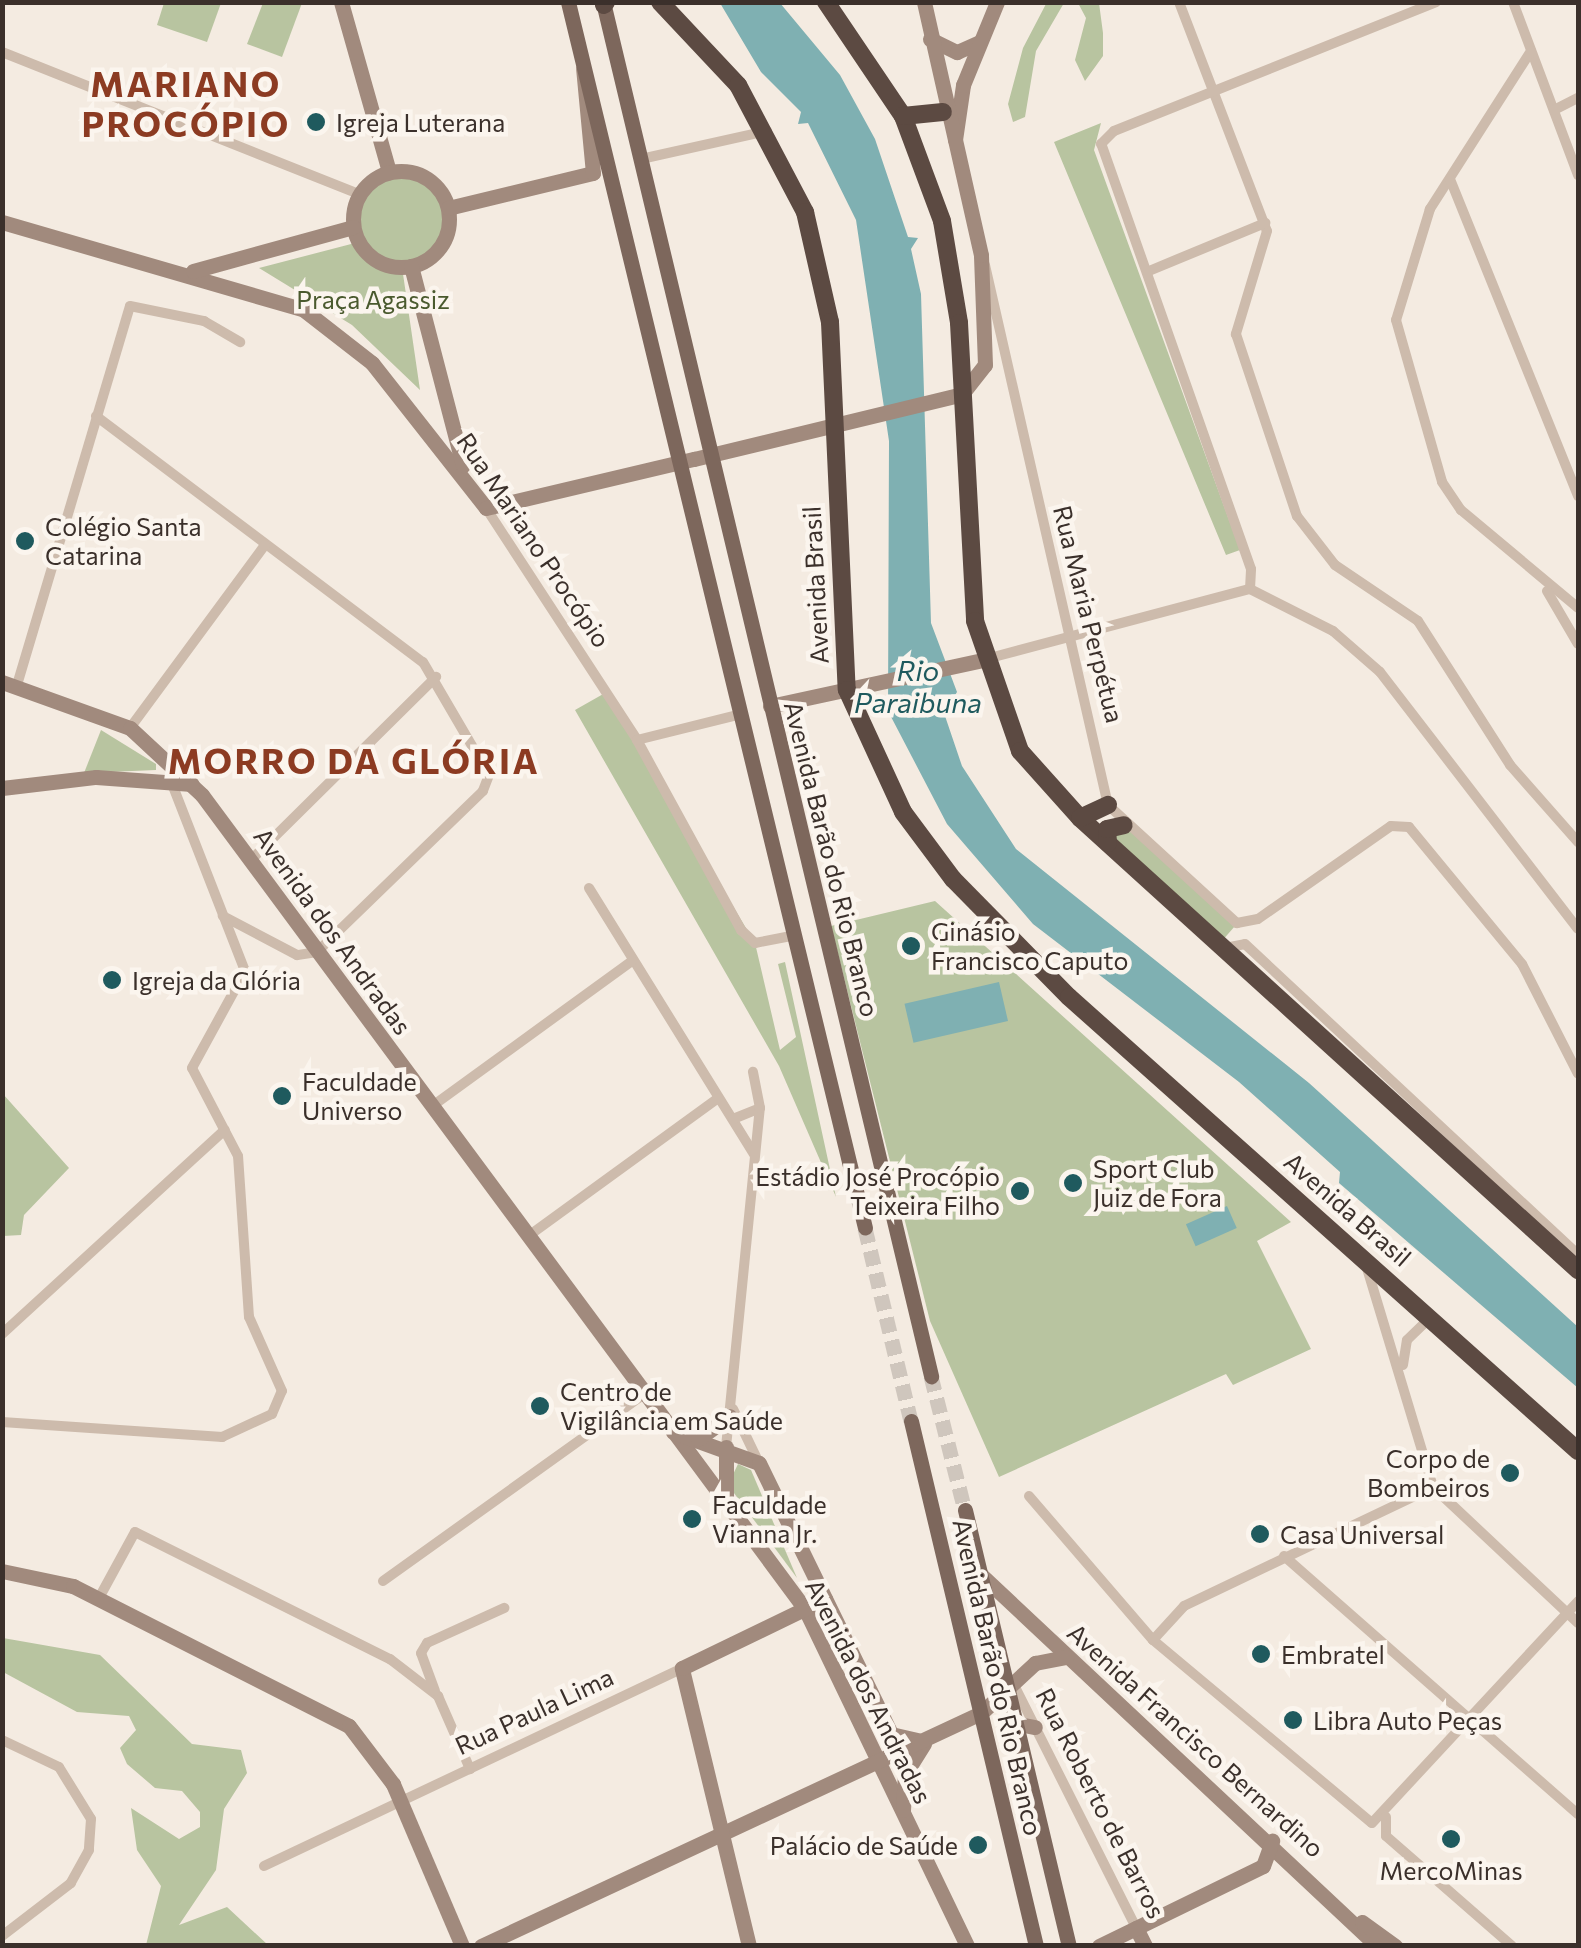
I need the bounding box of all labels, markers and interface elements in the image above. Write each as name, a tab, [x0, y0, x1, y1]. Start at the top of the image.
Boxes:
district label: MARIANO PROCÓPIO	[81, 62, 291, 144]
place label: Igreja Luterana	[336, 107, 505, 137]
marker: Igreja Luterana	[305, 111, 327, 133]
park label: Praça Agassiz	[296, 284, 450, 314]
street label: Rua Mariano Procópio	[451, 427, 617, 653]
street label: Rua Maria Perpétua	[1047, 502, 1131, 726]
street label: Avenida Brasil	[796, 505, 834, 665]
place label: Colégio Santa Catarina	[45, 512, 202, 571]
marker: Colégio Santa Catarina	[14, 530, 36, 552]
water label: Rio Paraibuna	[854, 653, 982, 719]
street label: Avenida Barão do Rio Branco	[778, 698, 886, 1020]
district label: MORRO DA GLÓRIA	[168, 739, 540, 781]
street label: Avenida dos Andradas	[248, 822, 418, 1040]
place label: Ginásio Francisco Caputo	[931, 917, 1128, 976]
marker: Ginásio Francisco Caputo	[900, 935, 922, 957]
place label: Igreja da Glória	[132, 965, 301, 995]
marker: Igreja da Glória	[101, 969, 123, 991]
place label: Faculdade Universo	[302, 1067, 417, 1126]
marker: Faculdade Universo	[271, 1085, 293, 1107]
street label: Avenida Brasil	[1279, 1146, 1417, 1272]
place label: Sport Club Juiz de Fora	[1093, 1154, 1222, 1213]
place label: Estádio José Procópio Teixeira Filho	[755, 1162, 1000, 1221]
marker: Sport Club Juiz de Fora	[1062, 1172, 1084, 1194]
marker: Estádio José Procópio Teixeira Filho	[1009, 1180, 1031, 1202]
place label: Centro de Vigilância em Saúde	[560, 1377, 783, 1436]
marker: Centro de Vigilância em Saúde	[529, 1395, 551, 1417]
place label: Corpo de Bombeiros	[1367, 1444, 1490, 1503]
marker: Corpo de Bombeiros	[1499, 1462, 1521, 1484]
place label: Faculdade Vianna Jr.	[712, 1490, 827, 1549]
marker: Faculdade Vianna Jr.	[681, 1508, 703, 1530]
street label: Avenida Barão do Rio Branco	[947, 1516, 1049, 1838]
place label: Casa Universal	[1280, 1519, 1444, 1549]
marker: Casa Universal	[1249, 1523, 1271, 1545]
street label: Avenida dos Andradas	[799, 1574, 939, 1808]
street label: Avenida Francisco Bernardino	[1062, 1617, 1330, 1863]
place label: Embratel	[1281, 1639, 1385, 1669]
marker: Embratel	[1250, 1643, 1272, 1665]
street label: Rua Paula Lima	[450, 1661, 618, 1761]
street label: Rua Roberto de Barros	[1030, 1683, 1172, 1923]
place label: Libra Auto Peças	[1313, 1705, 1502, 1735]
marker: Libra Auto Peças	[1282, 1709, 1304, 1731]
marker: MercoMinas	[1440, 1828, 1462, 1850]
place label: Palácio de Saúde	[770, 1830, 958, 1860]
marker: Palácio de Saúde	[967, 1834, 989, 1856]
place label: MercoMinas	[1379, 1855, 1523, 1885]

